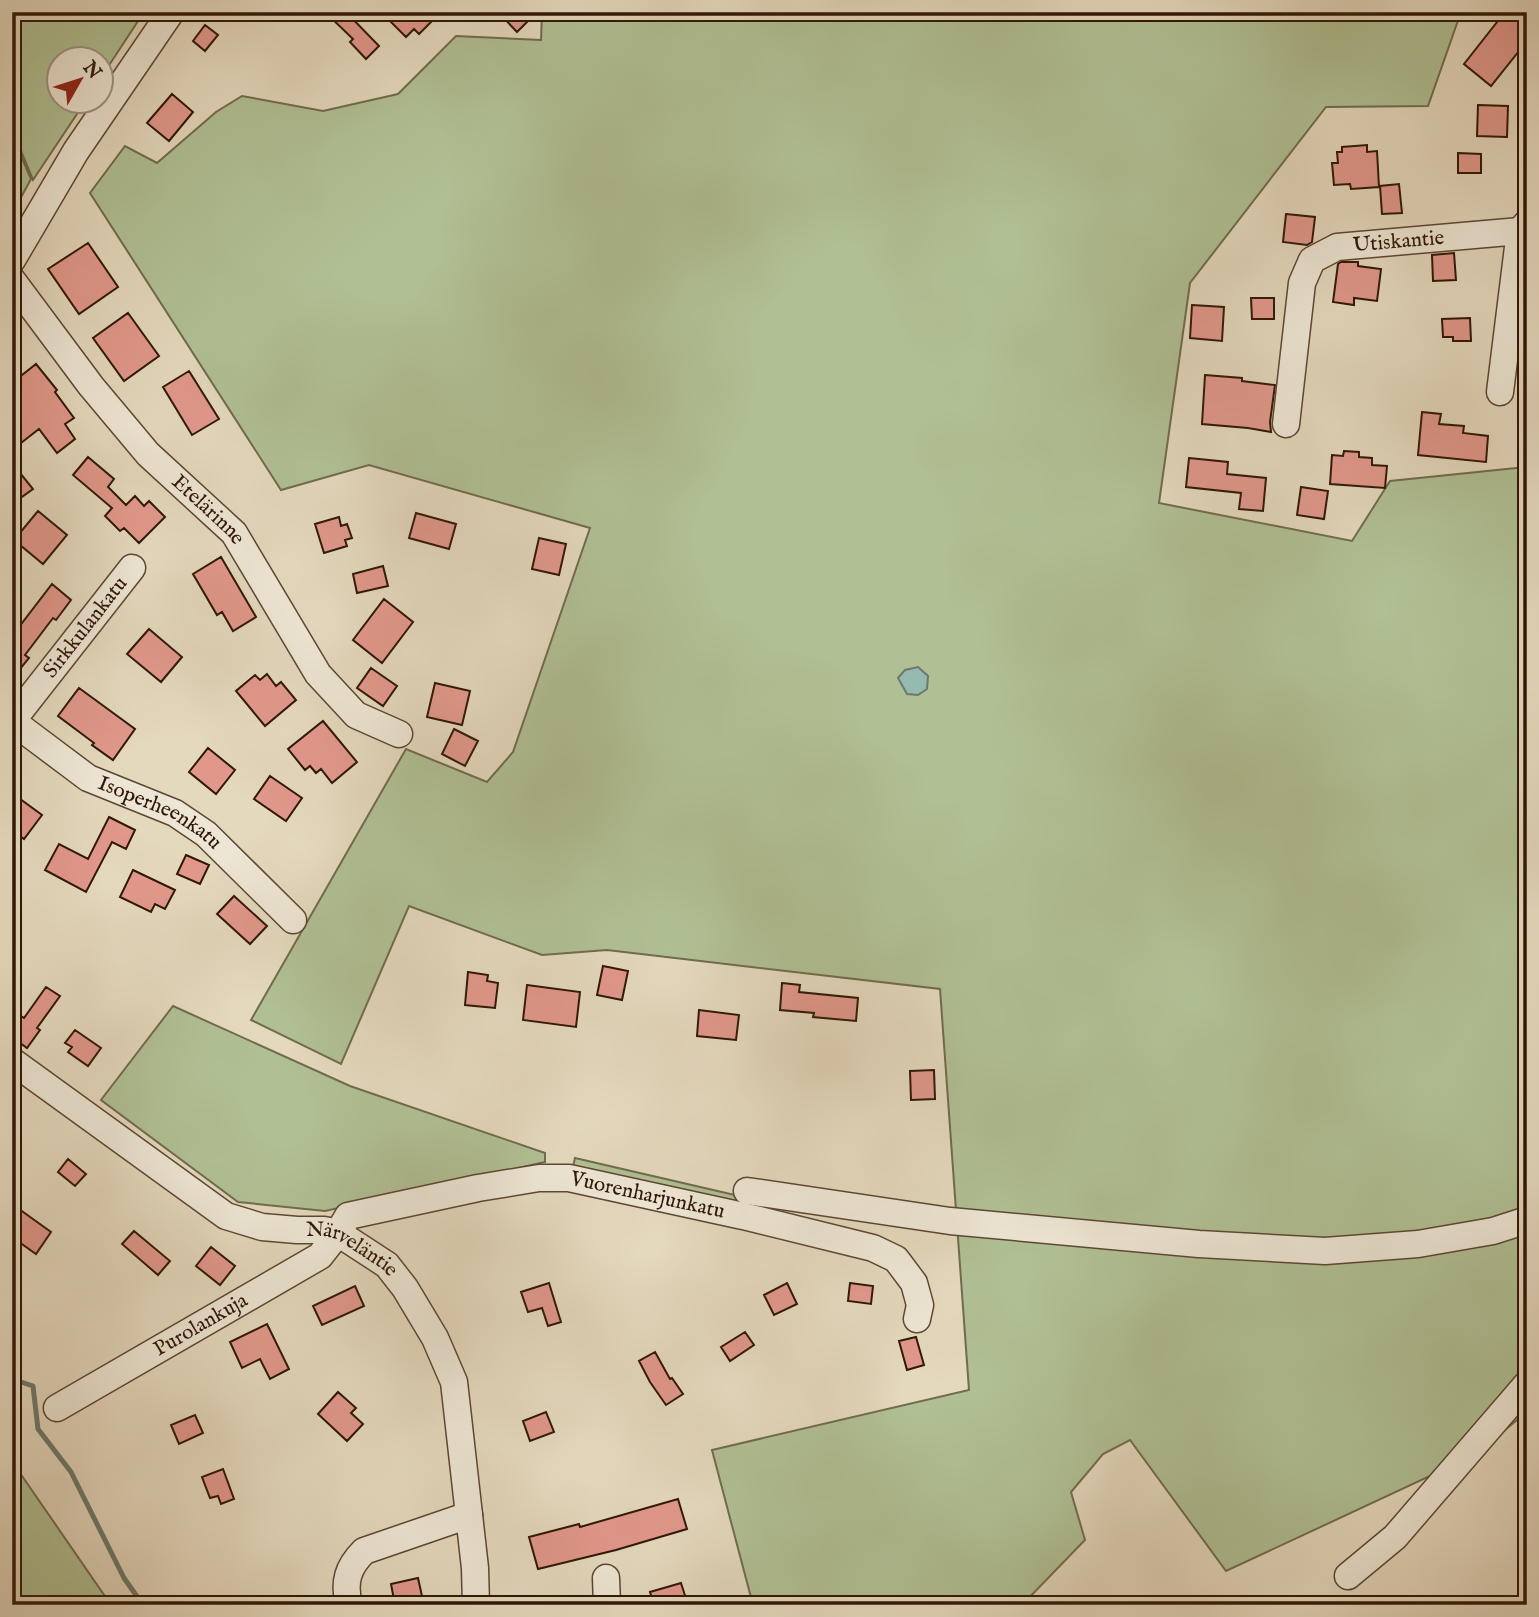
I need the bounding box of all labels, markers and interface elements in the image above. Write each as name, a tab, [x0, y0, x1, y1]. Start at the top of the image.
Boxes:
north arrow	[46, 46, 116, 116]
text: N	[77, 56, 107, 85]
street label: Utiskantie	[1352, 224, 1446, 259]
street label: Etelärinne	[166, 469, 251, 550]
street label: Sirkkulankatu	[37, 571, 134, 684]
street label: Isoperheenkatu	[94, 770, 228, 856]
street label: Vuorenharjunkatu	[567, 1165, 727, 1225]
street label: Närveläntie	[306, 1217, 405, 1282]
street label: Purolankuja	[149, 1287, 253, 1363]

